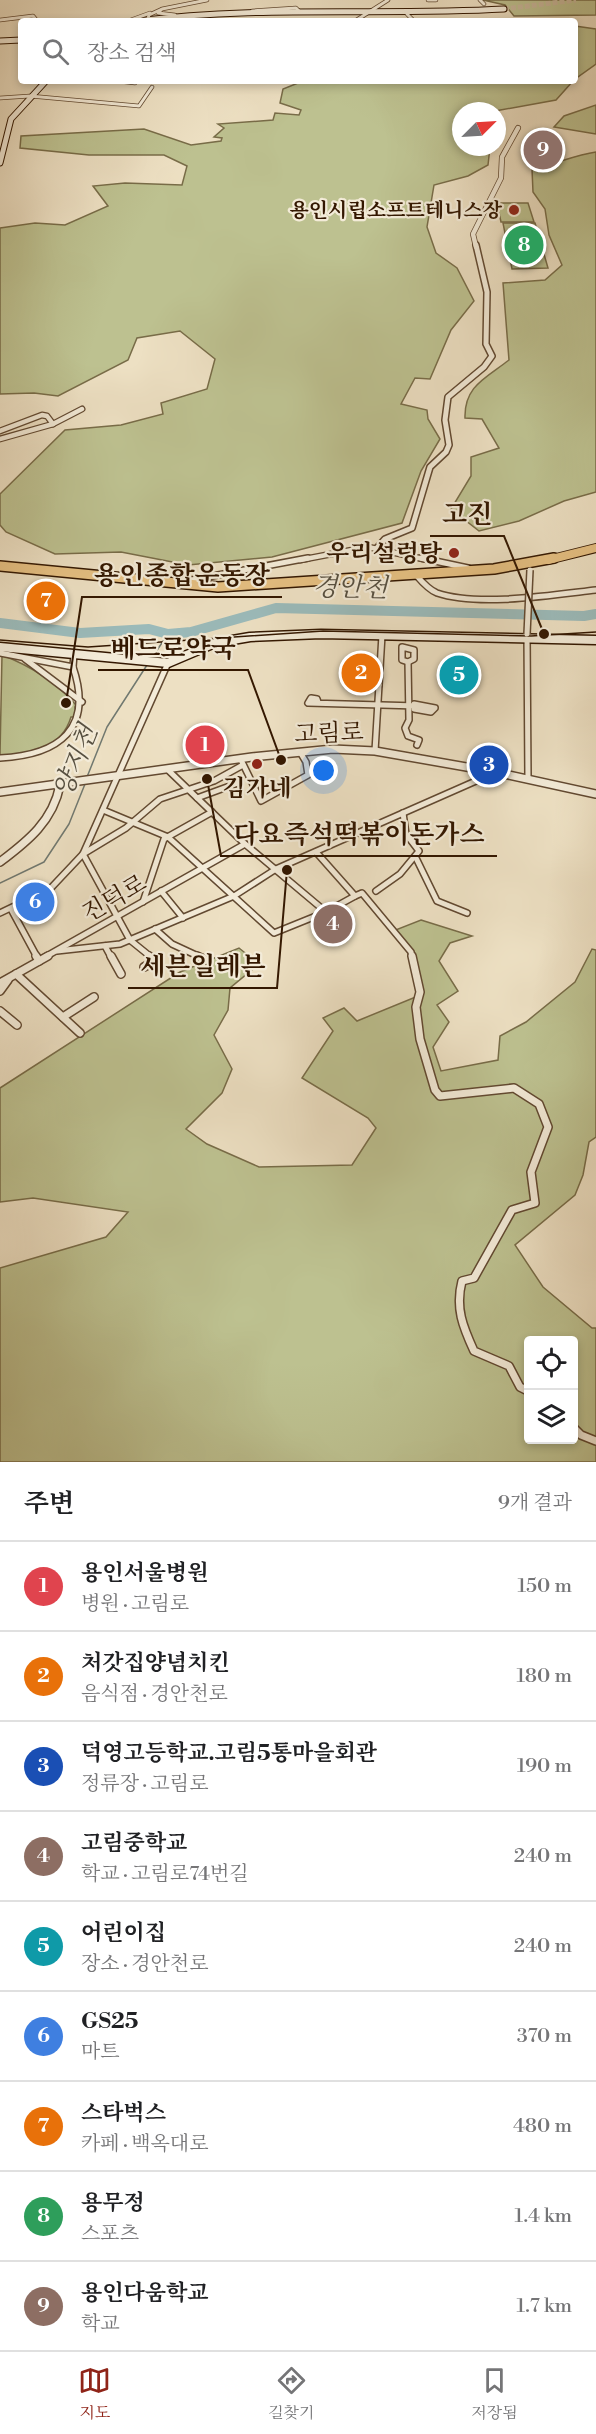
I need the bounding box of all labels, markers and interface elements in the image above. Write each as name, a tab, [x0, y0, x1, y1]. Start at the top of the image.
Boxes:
search box	[18, 18, 578, 84]
icon: search	[39, 35, 72, 68]
text: 장소 검색	[87, 40, 177, 67]
north arrow	[452, 102, 506, 156]
pin: 9	[524, 128, 562, 172]
place label: 용인시립소프트테니스장	[289, 199, 503, 224]
marker: 용인시립소프트테니스장	[507, 203, 521, 217]
pin: 8	[504, 222, 544, 268]
callout: 고진	[430, 492, 504, 536]
text: 고진	[442, 499, 492, 531]
place label: 우리설렁탕	[326, 539, 443, 569]
marker: 우리설렁탕	[447, 546, 461, 560]
callout: 용인종합운동장	[82, 553, 282, 597]
text: 용인종합운동장	[94, 560, 271, 592]
water label: 경안천	[312, 571, 390, 605]
pin: 7	[26, 578, 66, 624]
callout: 베드로약국	[98, 626, 248, 670]
text: 베드로약국	[110, 633, 236, 665]
pin: 2	[342, 650, 380, 696]
pin: 5	[440, 652, 478, 698]
street label: 고림로	[294, 718, 364, 750]
water label: 양지천	[47, 719, 106, 802]
pin: 1	[186, 722, 224, 768]
pin: 3	[470, 742, 508, 788]
your location	[309, 756, 338, 785]
marker: 김가네	[250, 757, 264, 771]
place label: 김가네	[222, 774, 292, 804]
callout: 다요즉석떡볶이돈가스	[221, 812, 497, 856]
text: 다요즉석떡볶이돈가스	[233, 819, 485, 851]
street label: 진덕로	[77, 868, 152, 929]
pin: 6	[15, 880, 54, 924]
pin: 4	[314, 902, 352, 946]
callout: 세븐일레븐	[128, 944, 277, 988]
text: 세븐일레븐	[140, 951, 266, 983]
map controls	[524, 1336, 578, 1444]
button: locate	[524, 1336, 578, 1390]
button: layers	[524, 1390, 578, 1444]
text: 주변	[24, 1488, 74, 1520]
text: 9개 결과	[498, 1491, 572, 1516]
text: 용인서울병원	[81, 1560, 209, 1587]
text: 1	[39, 1574, 48, 1599]
text: 150 m	[517, 1574, 572, 1599]
text: 병원 · 고림로	[81, 1592, 189, 1617]
text: 처갓집양념치킨	[81, 1650, 230, 1677]
text: 2	[37, 1664, 50, 1689]
text: 180 m	[517, 1664, 572, 1689]
text: 음식점 · 경안천로	[81, 1682, 228, 1707]
text: 덕영고등학교.고림5통마을회관	[81, 1740, 377, 1767]
text: 3	[37, 1754, 50, 1779]
text: 190 m	[517, 1754, 572, 1779]
text: 정류장 · 고림로	[81, 1772, 208, 1797]
text: 고림중학교	[81, 1830, 187, 1857]
text: 4	[37, 1844, 50, 1869]
text: 240 m	[514, 1844, 572, 1869]
text: 학교 · 고림로74번길	[81, 1862, 249, 1887]
text: 어린이집	[81, 1920, 166, 1947]
text: 5	[37, 1934, 50, 1959]
text: 240 m	[514, 1934, 572, 1959]
text: 장소 · 경안천로	[81, 1952, 208, 1977]
text: GS25	[81, 2008, 138, 2035]
text: 6	[37, 2024, 50, 2049]
text: 370 m	[517, 2024, 572, 2049]
text: 마트	[81, 2040, 120, 2065]
text: 스타벅스	[81, 2100, 166, 2127]
text: 7	[38, 2114, 49, 2139]
text: 480 m	[513, 2114, 572, 2139]
text: 카페 · 백옥대로	[81, 2132, 208, 2157]
text: 용무정	[81, 2190, 145, 2217]
text: 8	[37, 2204, 50, 2229]
text: 1.4 km	[515, 2204, 572, 2229]
text: 스포츠	[81, 2222, 139, 2247]
text: 용인다움학교	[81, 2280, 209, 2307]
text: 9	[37, 2294, 50, 2319]
text: 1.7 km	[516, 2294, 572, 2319]
text: 학교	[81, 2312, 120, 2337]
tab: 지도	[78, 2364, 111, 2423]
tab: 길찾기	[268, 2364, 315, 2423]
tab: 저장됨	[471, 2364, 518, 2423]

